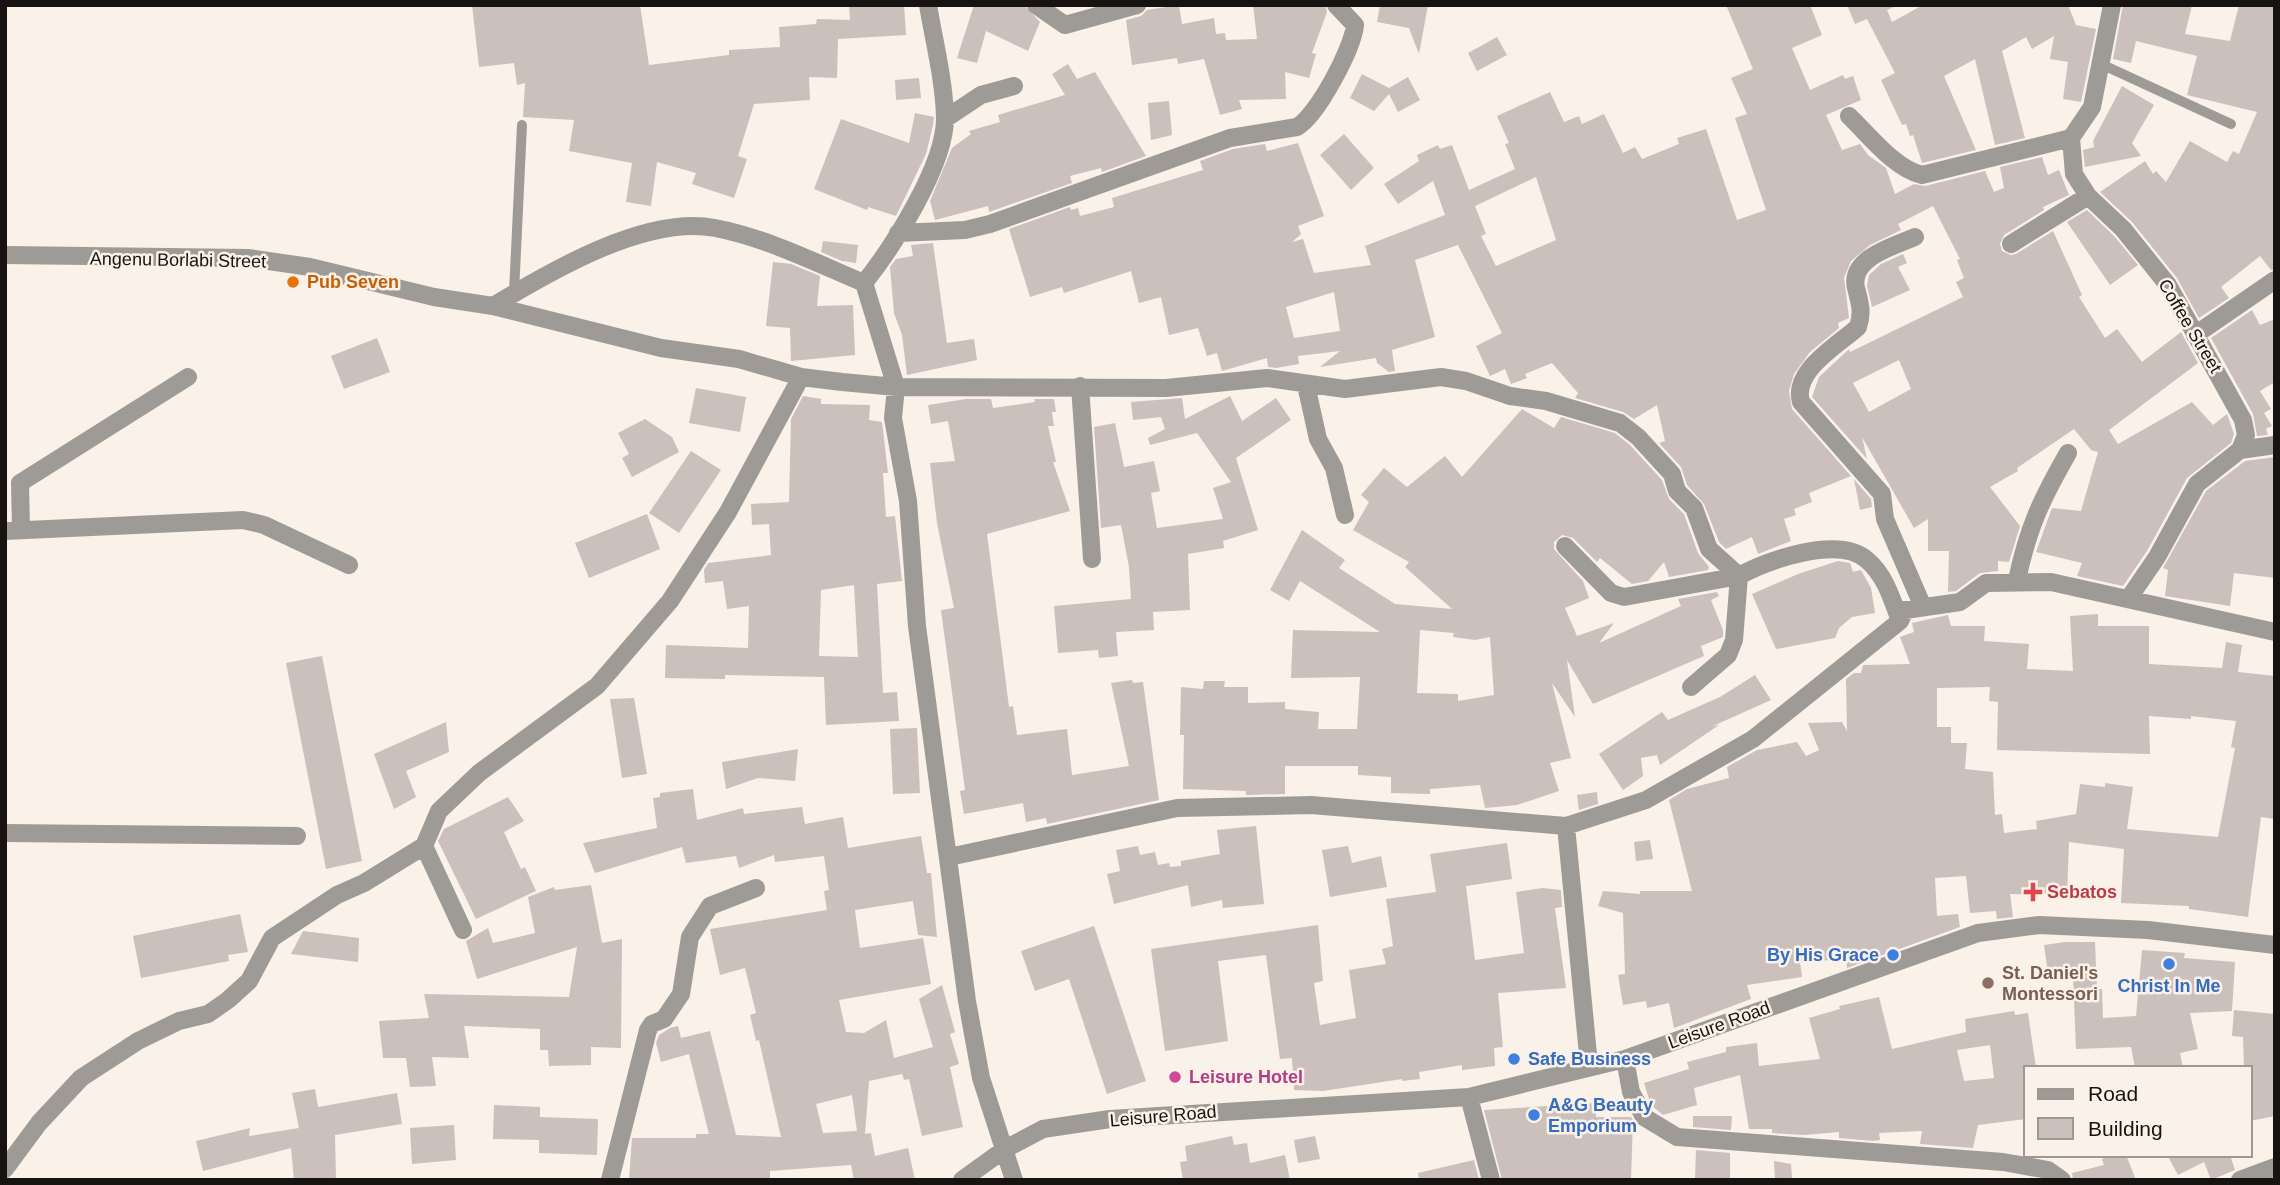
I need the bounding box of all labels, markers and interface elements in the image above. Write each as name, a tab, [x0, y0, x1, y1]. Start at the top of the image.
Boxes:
street label: Angenu Borlabi Street	[90, 248, 266, 272]
place label: Pub Seven	[307, 272, 399, 292]
marker: Pub Seven	[285, 274, 301, 290]
street label: Coffee Street	[2154, 276, 2226, 376]
place label: Sebatos	[2047, 882, 2117, 902]
marker: Sebatos	[2025, 884, 2041, 900]
place label: By His Grace	[1767, 945, 1879, 965]
marker: By His Grace	[1885, 947, 1901, 963]
marker: Christ In Me	[2161, 956, 2177, 972]
place label: St. Daniel's Montessori	[2002, 963, 2098, 1004]
marker: St. Daniel's Montessori	[1980, 975, 1996, 991]
place label: Christ In Me	[2117, 976, 2221, 996]
street label: Leisure Road	[1665, 997, 1773, 1053]
place label: Safe Business	[1528, 1049, 1651, 1069]
marker: Safe Business	[1506, 1051, 1522, 1067]
legend	[2024, 1066, 2252, 1157]
place label: Leisure Hotel	[1189, 1067, 1303, 1087]
marker: Leisure Hotel	[1167, 1069, 1183, 1085]
text: Road	[2088, 1082, 2138, 1105]
place label: A&G Beauty Emporium	[1548, 1095, 1653, 1136]
street label: Leisure Road	[1109, 1101, 1217, 1131]
marker: A&G Beauty Emporium	[1526, 1107, 1542, 1123]
text: Building	[2088, 1117, 2163, 1140]

